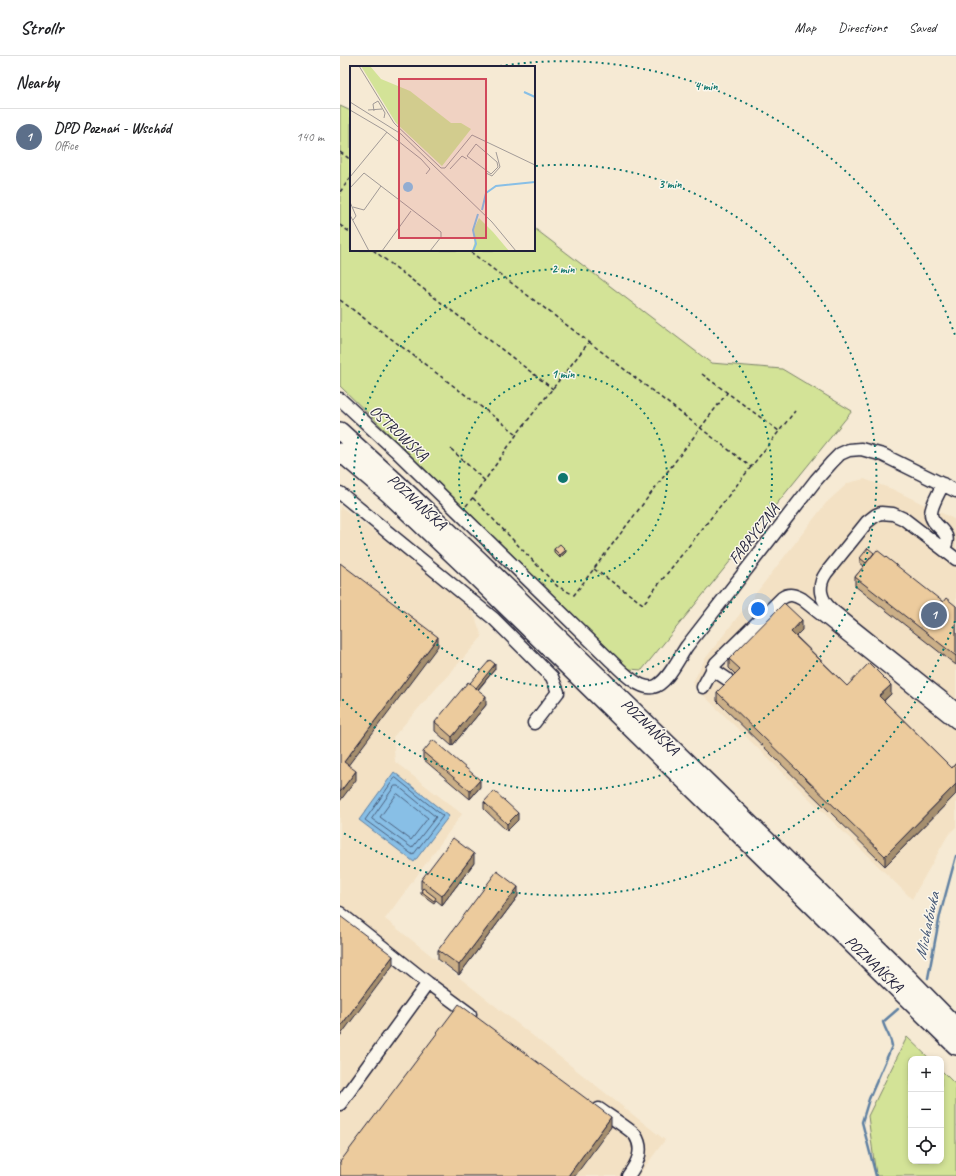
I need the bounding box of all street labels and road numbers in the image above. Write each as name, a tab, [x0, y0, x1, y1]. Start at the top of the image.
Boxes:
street label: OSTROWSKA	[365, 401, 433, 466]
street label: POZNAŃSKA	[383, 470, 451, 535]
street label: FABRYCZNA	[724, 499, 784, 568]
street label: POZNAŃSKA	[617, 694, 684, 760]
street label: POZNAŃSKA	[841, 931, 908, 997]

